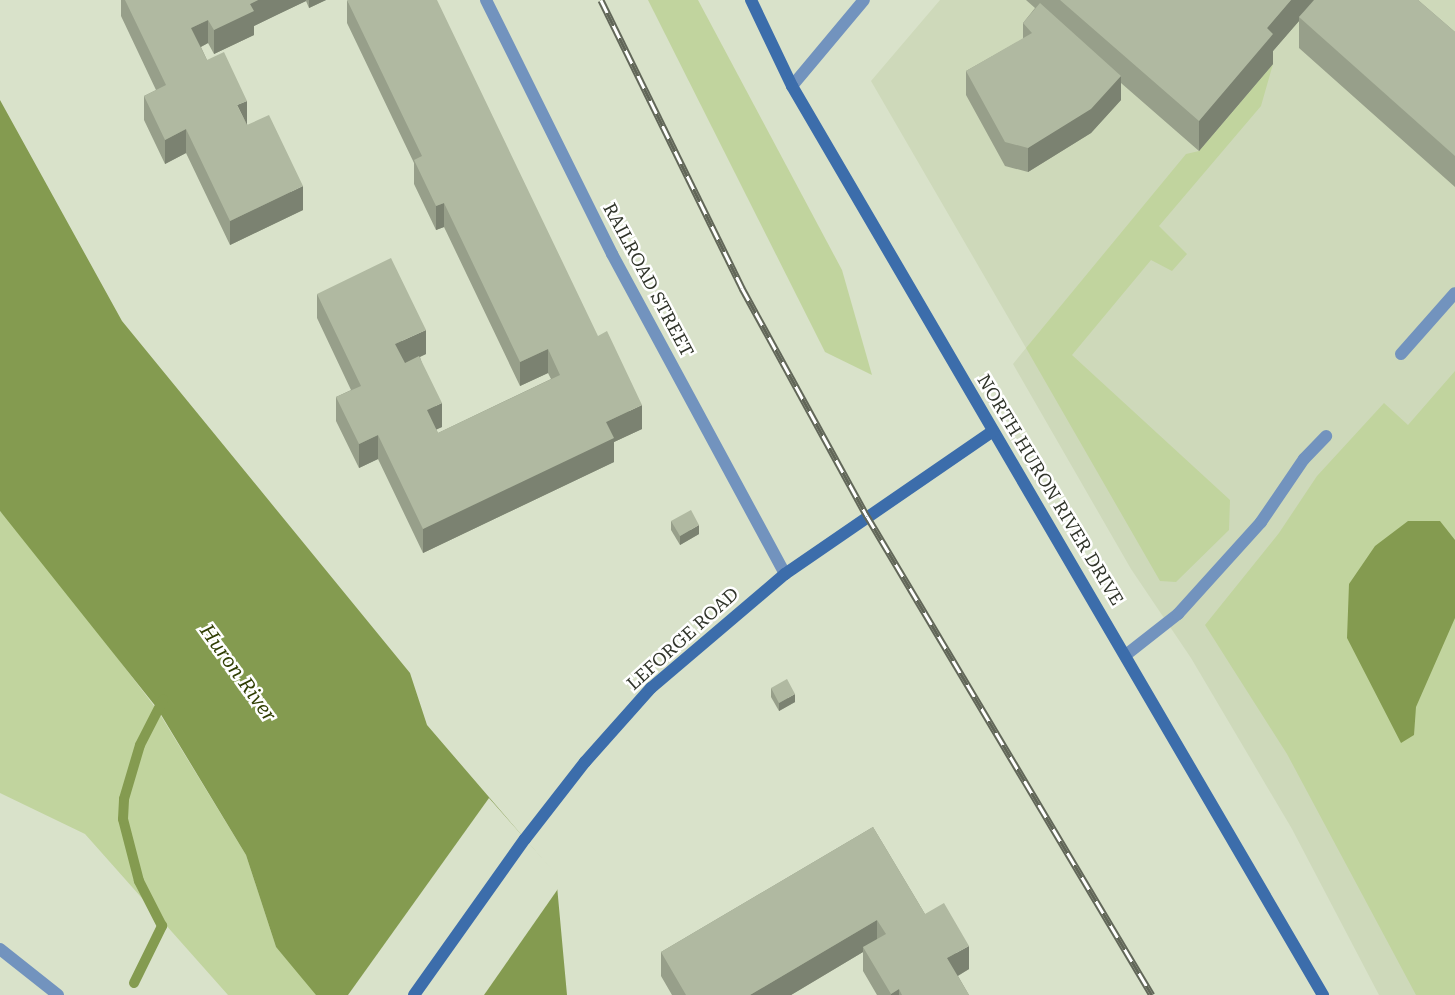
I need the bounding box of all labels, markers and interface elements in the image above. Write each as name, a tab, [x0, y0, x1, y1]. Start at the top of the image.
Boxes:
street label: RAILROAD STREET	[598, 199, 698, 361]
street label: NORTH HURON RIVER DRIVE	[972, 371, 1128, 609]
street label: LEFORGE ROAD	[623, 583, 743, 695]
water label: Huron River	[195, 620, 281, 726]

